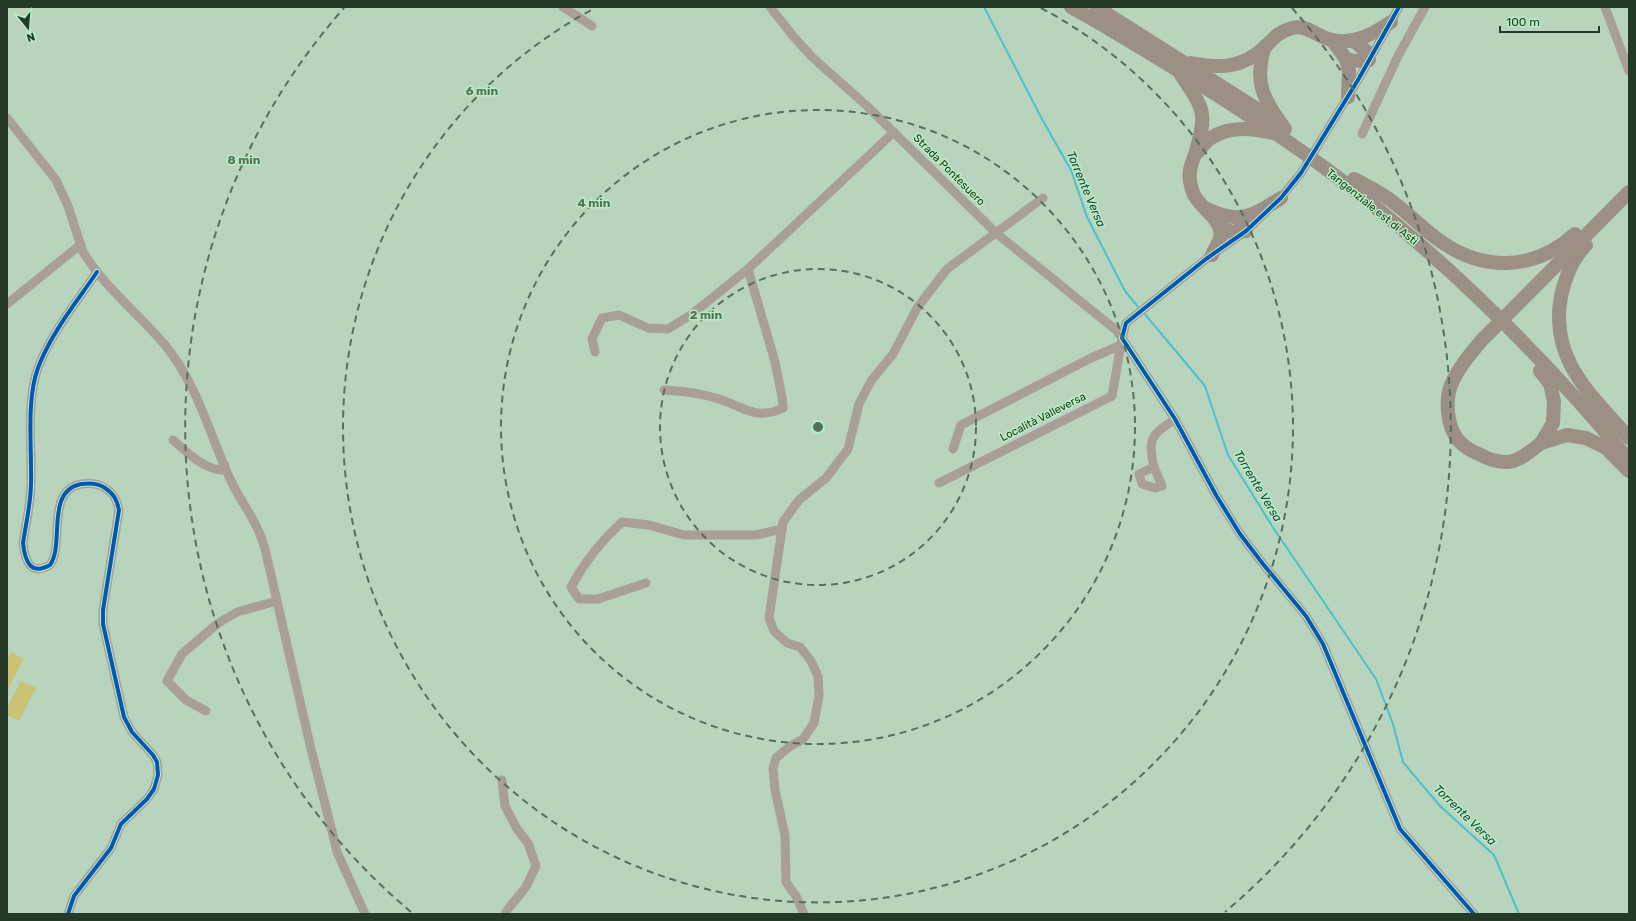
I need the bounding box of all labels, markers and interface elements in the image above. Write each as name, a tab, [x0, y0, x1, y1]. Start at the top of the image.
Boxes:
north arrow	[8, 8, 48, 48]
scale bar	[1500, 8, 1599, 34]
text: 100 m	[1506, 15, 1540, 29]
text: N	[25, 30, 36, 44]
text: 6 min	[466, 84, 499, 98]
street label: Strada Pontesuero	[911, 132, 987, 208]
water label: Torrente Versa	[1064, 149, 1108, 229]
text: 8 min	[228, 153, 261, 167]
street label: Tangenziale est di Asti	[1324, 166, 1420, 248]
text: 4 min	[578, 196, 611, 210]
text: 2 min	[690, 308, 723, 322]
street label: Località Valleversa	[998, 390, 1088, 444]
centre of rings	[811, 420, 825, 434]
water label: Torrente Versa	[1231, 448, 1285, 524]
water label: Torrente Versa	[1431, 782, 1499, 848]

